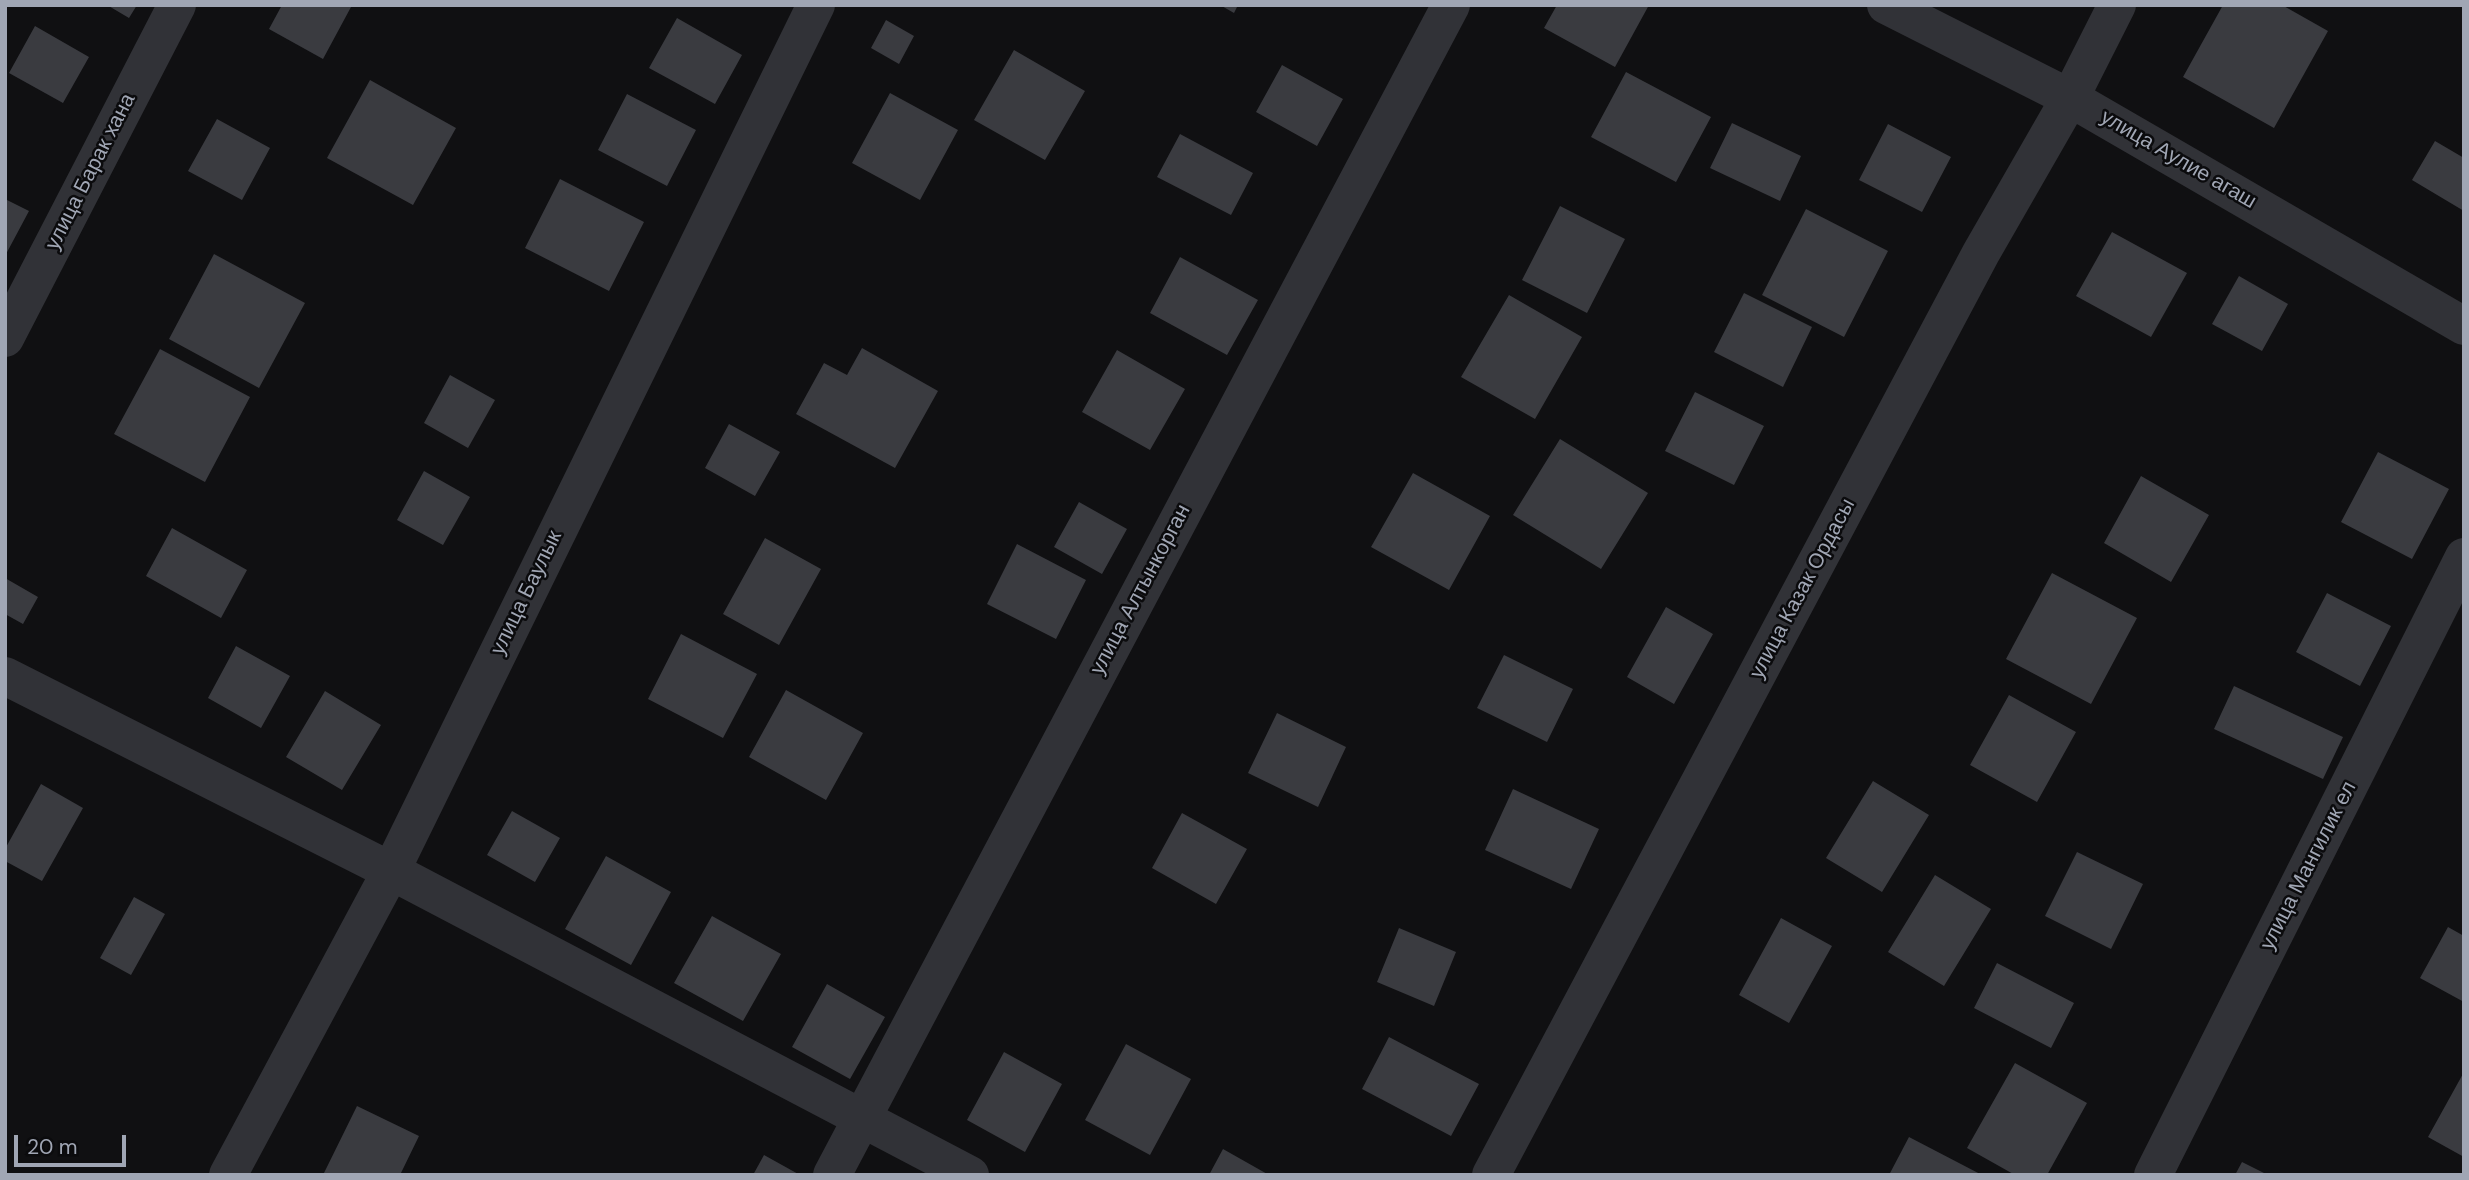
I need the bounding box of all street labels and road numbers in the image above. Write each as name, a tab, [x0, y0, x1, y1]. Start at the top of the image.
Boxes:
street label: улица Барак хана	[41, 90, 141, 254]
street label: улица Аулие агаш	[2096, 105, 2260, 215]
street label: улица Казак Ордасы	[1745, 495, 1861, 683]
street label: улица Алтынкорган	[1085, 501, 1197, 679]
street label: улица Баулык	[486, 527, 568, 659]
street label: улица Мангилик ел	[2256, 778, 2362, 954]

